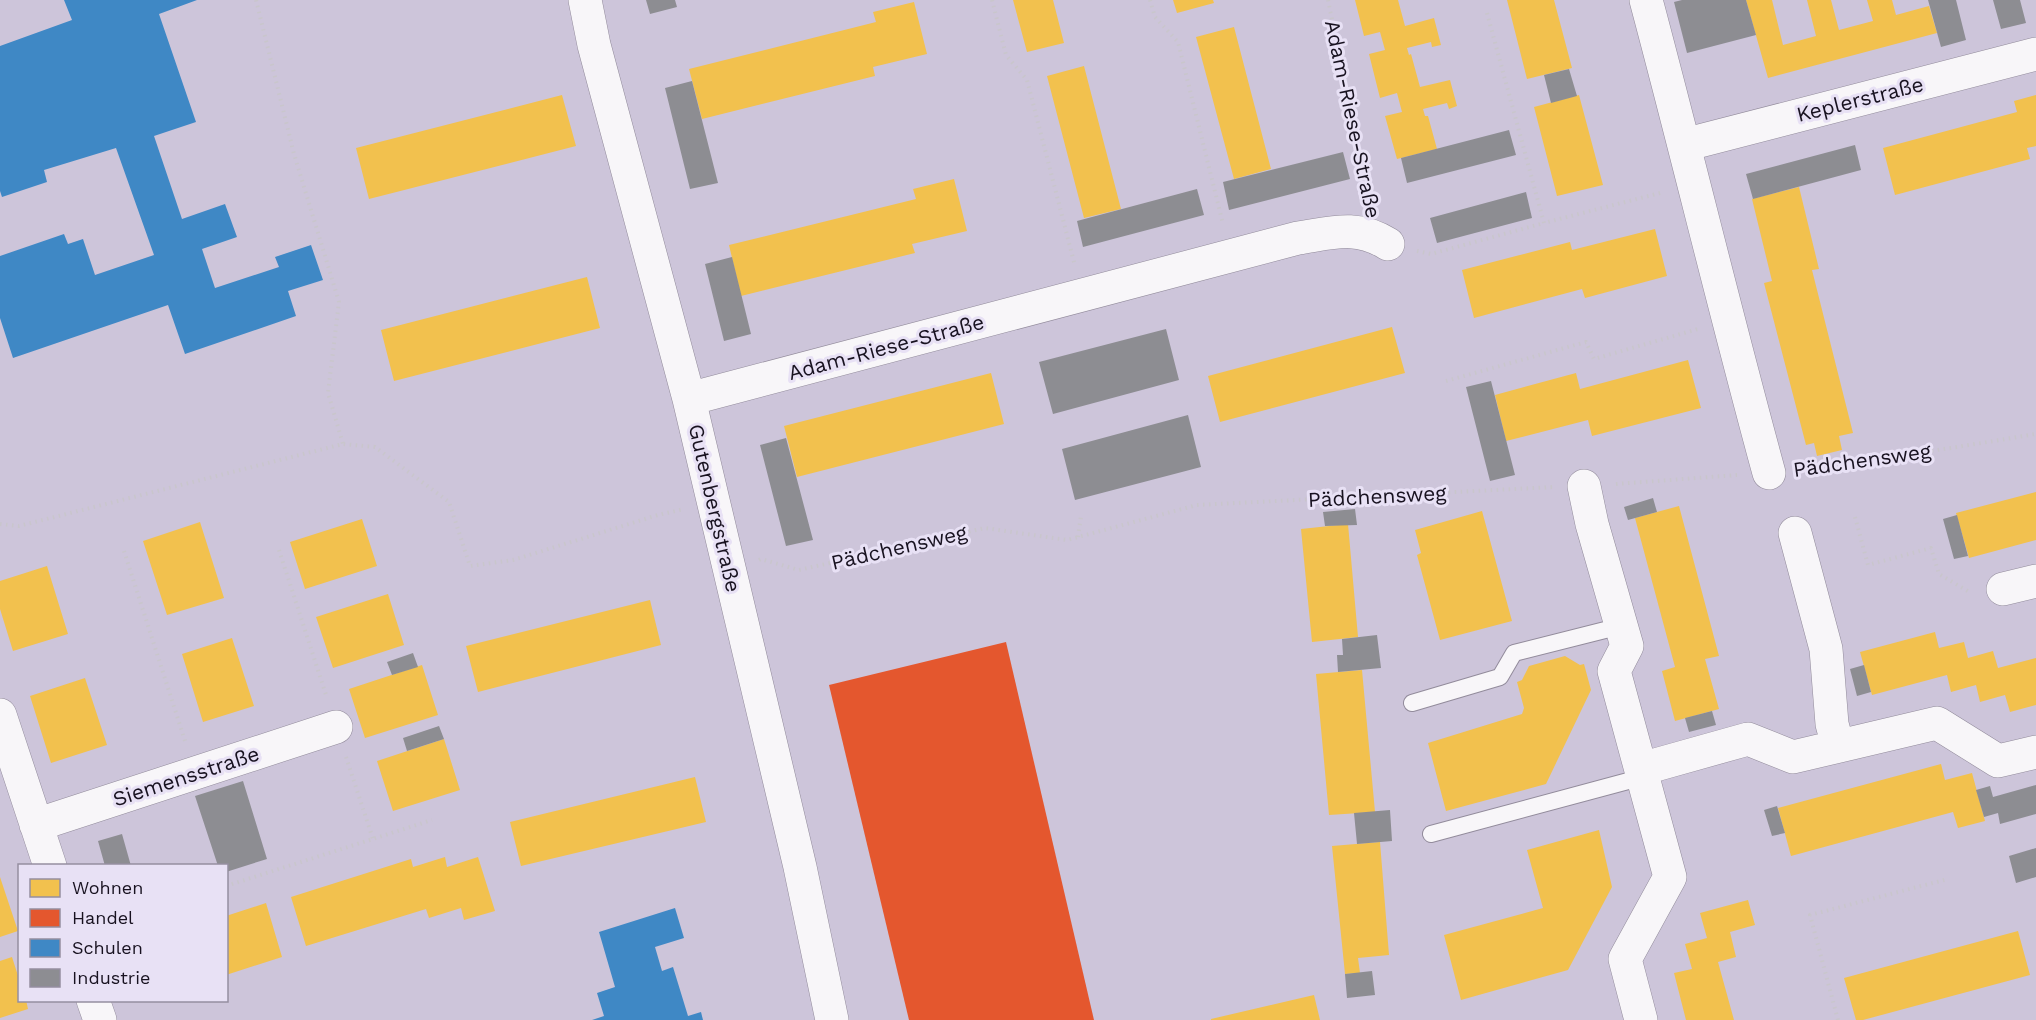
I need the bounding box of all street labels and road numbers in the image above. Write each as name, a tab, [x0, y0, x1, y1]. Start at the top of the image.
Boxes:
street label: Adam-Riese-Straße	[1320, 18, 1386, 220]
street label: Keplerstraße	[1794, 71, 1926, 127]
street label: Adam-Riese-Straße	[785, 309, 987, 385]
street label: Gutenbergstraße	[684, 422, 746, 594]
street label: Pädchensweg	[1792, 438, 1933, 482]
street label: Pädchensweg	[1307, 480, 1448, 512]
street label: Pädchensweg	[829, 519, 970, 575]
street label: Siemensstraße	[110, 741, 262, 811]

